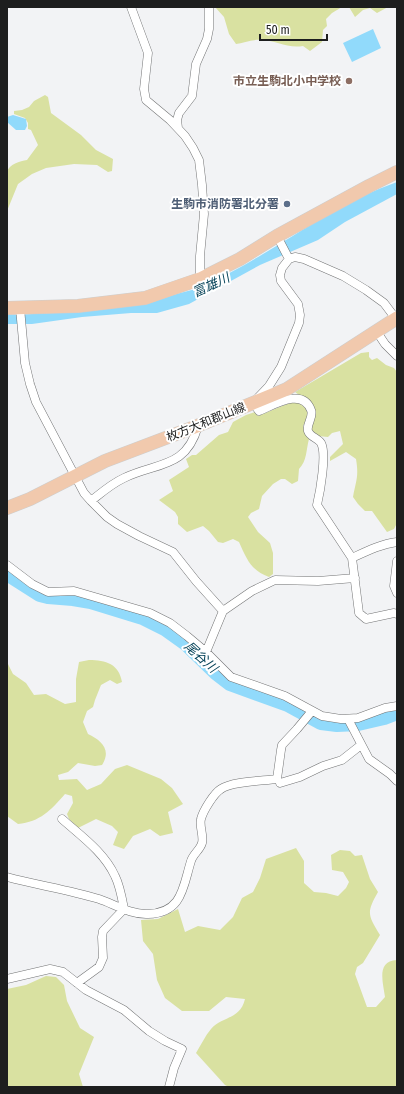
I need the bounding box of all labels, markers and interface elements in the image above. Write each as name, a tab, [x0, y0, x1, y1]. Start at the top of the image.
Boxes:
scale bar	[260, 16, 327, 42]
text: 50 m	[266, 23, 290, 37]
place label: 市立生駒北小中学校	[233, 74, 341, 88]
marker: 市立生駒北小中学校	[344, 76, 354, 86]
place label: 生駒市消防署北分署	[171, 197, 279, 211]
marker: 生駒市消防署北分署	[282, 199, 292, 209]
water label: 富雄川	[190, 269, 234, 300]
street label: 枚方大和郡山線	[164, 400, 248, 444]
water label: 尾谷川	[181, 638, 222, 677]

